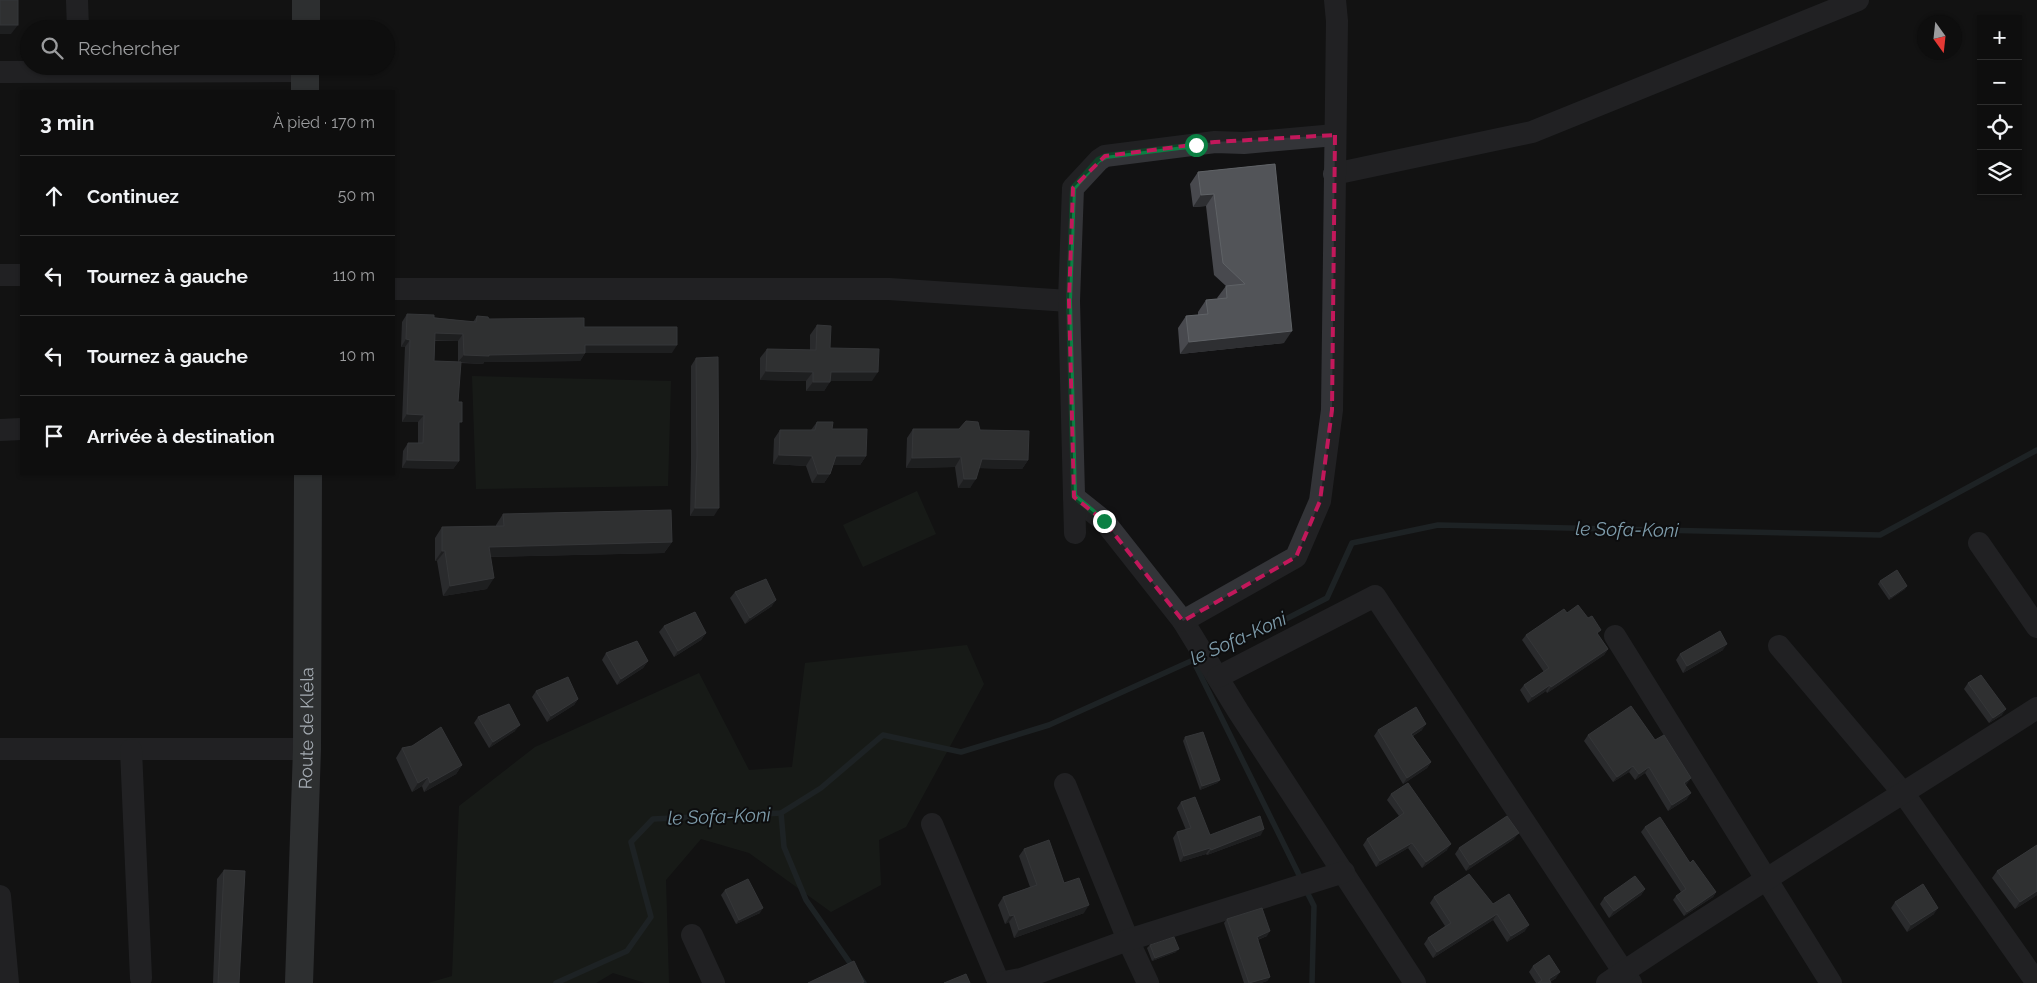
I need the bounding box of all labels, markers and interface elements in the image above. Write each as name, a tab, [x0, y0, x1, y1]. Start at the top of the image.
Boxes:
north arrow	[1917, 15, 1962, 60]
map controls	[1977, 15, 2022, 195]
button: +	[1977, 15, 2022, 60]
search box	[20, 20, 395, 75]
icon: search	[38, 34, 66, 62]
text: Rechercher	[78, 37, 180, 59]
button: −	[1977, 60, 2022, 105]
button: locate	[1977, 105, 2022, 150]
text: 3 min	[40, 110, 94, 135]
text: À pied · 170 m	[273, 113, 375, 132]
route start	[1185, 134, 1208, 157]
button: layers	[1977, 150, 2022, 195]
icon: ahead	[40, 182, 68, 210]
text: Continuez	[87, 185, 179, 207]
text: 50 m	[338, 186, 375, 205]
icon: left	[40, 262, 68, 290]
text: Tournez à gauche	[87, 265, 248, 287]
text: 110 m	[333, 266, 375, 285]
icon: left	[40, 342, 68, 370]
text: Tournez à gauche	[87, 345, 248, 367]
text: 10 m	[340, 346, 375, 365]
icon: arrive	[40, 422, 68, 450]
text: Arrivée à destination	[87, 425, 275, 447]
route end	[1093, 510, 1116, 533]
water label: le Sofa-Koni	[1575, 517, 1680, 541]
water label: le Sofa-Koni	[1186, 607, 1291, 669]
street label: Route de Kléla	[295, 667, 317, 790]
water label: le Sofa-Koni	[667, 803, 772, 829]

